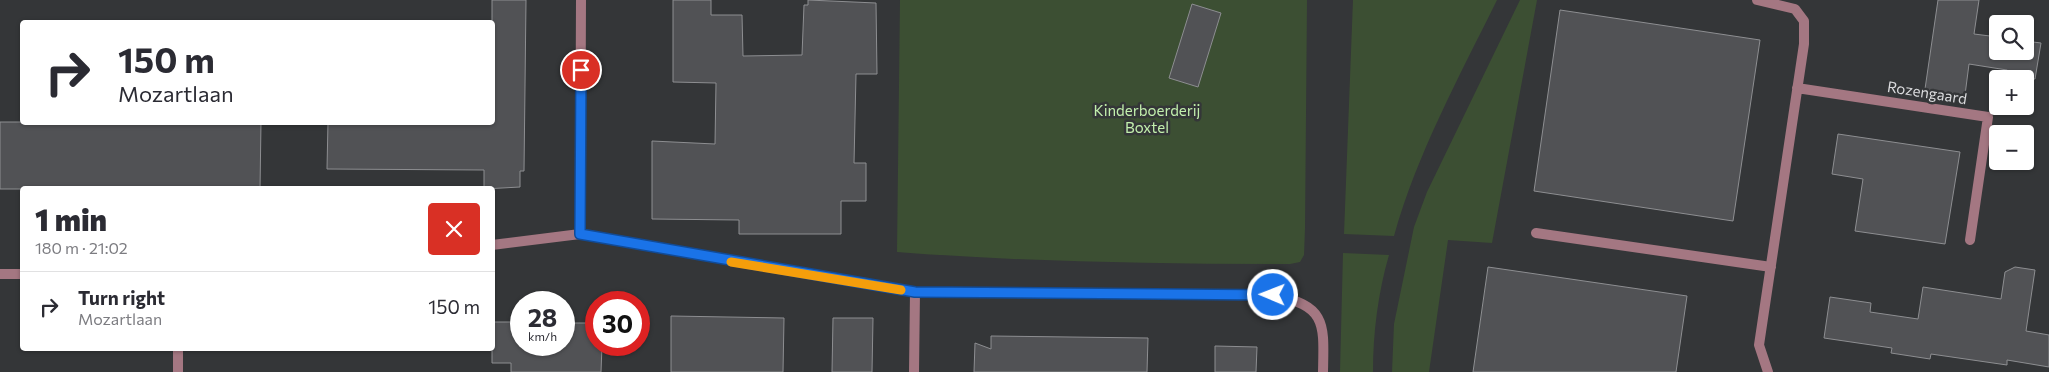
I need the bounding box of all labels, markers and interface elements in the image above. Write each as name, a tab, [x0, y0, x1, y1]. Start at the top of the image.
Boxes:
map controls	[1989, 15, 2034, 170]
button: search	[1989, 15, 2034, 60]
text: 150 m	[118, 37, 215, 80]
icon: right	[35, 40, 100, 105]
pin	[560, 49, 602, 91]
icon: arrive	[567, 56, 595, 84]
button: +	[1989, 70, 2034, 115]
street label: Rozengaard	[1886, 77, 1968, 107]
text: Mozartlaan	[118, 80, 234, 107]
park label: Kinderboerderij Boxtel	[1094, 101, 1200, 136]
button: −	[1989, 125, 2034, 170]
text: 1 min	[35, 200, 107, 237]
button: close	[428, 203, 480, 255]
text: 180 m · 21:02	[35, 238, 128, 257]
position arrow	[1246, 268, 1298, 320]
text: Turn right	[78, 286, 165, 309]
speed limit sign: 30	[585, 291, 650, 356]
icon: right	[35, 293, 63, 321]
text: 150 m	[428, 295, 480, 318]
text: 28	[528, 302, 557, 332]
text: Mozartlaan	[78, 309, 162, 328]
text: km/h	[528, 329, 557, 343]

